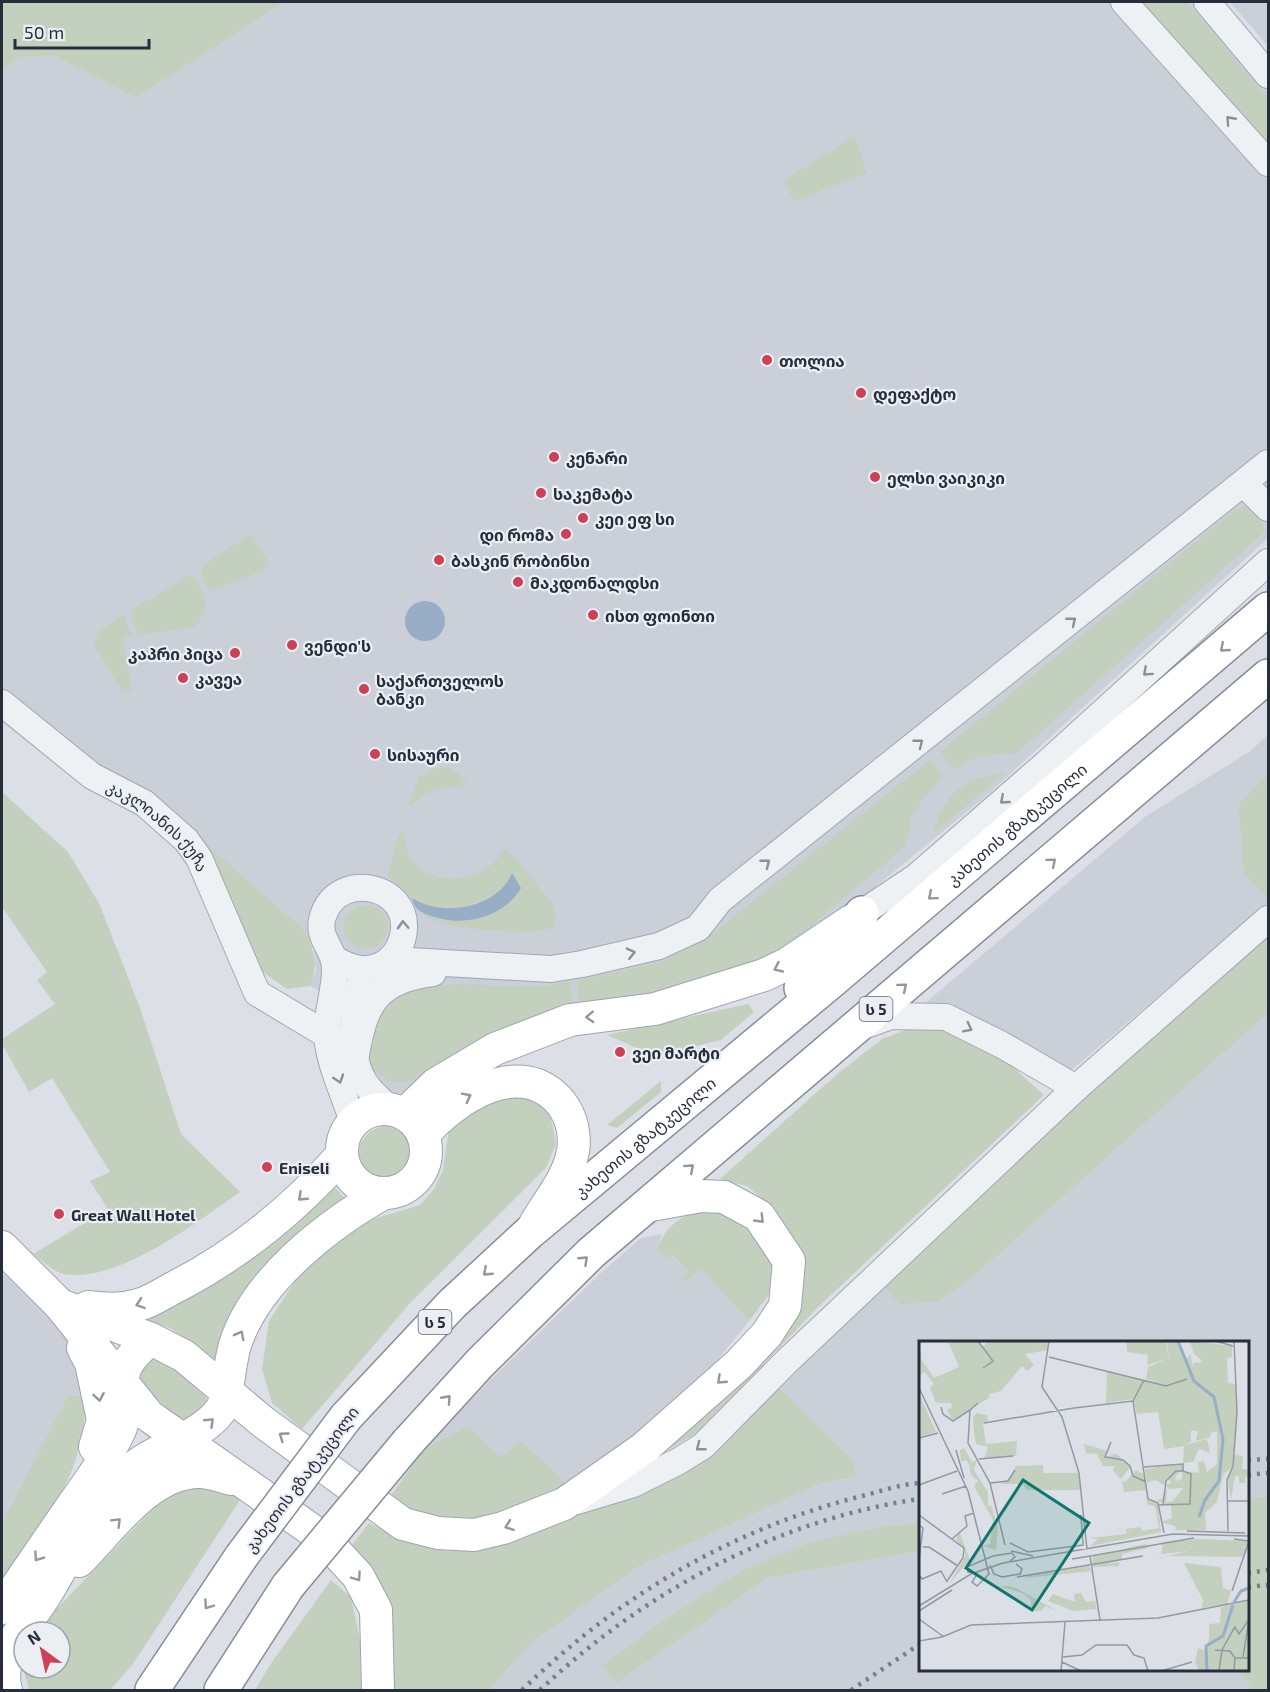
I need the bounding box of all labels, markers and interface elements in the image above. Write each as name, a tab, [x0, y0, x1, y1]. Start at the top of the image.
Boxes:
scale bar	[15, 12, 148, 50]
text: 50 m	[24, 21, 64, 43]
one-way arrow	[1226, 116, 1237, 127]
place label: თოლია	[779, 351, 845, 372]
marker: თოლია	[760, 353, 774, 367]
place label: დეფაქტო	[873, 384, 956, 405]
marker: დეფაქტო	[854, 386, 868, 400]
place label: კენარი	[566, 448, 628, 468]
marker: კენარი	[547, 450, 561, 464]
place label: ელსი ვაიკიკი	[887, 468, 1005, 489]
marker: ელსი ვაიკიკი	[868, 470, 882, 484]
place label: საკემატა	[553, 484, 633, 504]
marker: საკემატა	[534, 486, 548, 500]
place label: კეი ეფ სი	[595, 509, 675, 529]
marker: კეი ეფ სი	[576, 511, 590, 525]
place label: დი რომა	[479, 525, 554, 546]
marker: დი რომა	[559, 527, 573, 541]
place label: ბასკინ რობინსი	[451, 551, 590, 571]
marker: ბასკინ რობინსი	[432, 553, 446, 567]
place label: მაკდონალდსი	[530, 573, 659, 594]
marker: მაკდონალდსი	[511, 575, 525, 589]
place label: ისთ ფოინთი	[605, 606, 715, 626]
marker: ისთ ფოინთი	[586, 608, 600, 622]
one-way arrow	[1065, 618, 1076, 629]
place label: ვენდი'ს	[304, 636, 371, 657]
marker: ვენდი'ს	[285, 638, 299, 652]
one-way arrow	[1221, 641, 1231, 652]
place label: კაპრი პიცა	[128, 644, 223, 664]
marker: კაპრი პიცა	[228, 646, 242, 660]
one-way arrow	[1144, 665, 1154, 676]
place label: კავეა	[195, 669, 242, 689]
marker: კავეა	[176, 671, 190, 685]
place label: საქართველოს ბანკი	[376, 671, 504, 709]
marker: საქართველოს ბანკი	[357, 682, 371, 696]
one-way arrow	[913, 739, 924, 750]
place label: სისაური	[387, 745, 459, 765]
marker: სისაური	[368, 747, 382, 761]
street label: კახეთის გზატკეცილი	[942, 759, 1090, 889]
street label: კაკლიანის ქუჩა	[103, 776, 213, 874]
one-way arrow	[1000, 793, 1011, 804]
one-way arrow	[1045, 858, 1056, 869]
one-way arrow	[759, 860, 770, 871]
one-way arrow	[928, 889, 939, 900]
one-way arrow	[396, 920, 409, 929]
one-way arrow	[625, 947, 635, 960]
one-way arrow	[773, 961, 784, 973]
one-way arrow	[896, 983, 907, 994]
road number: ს 5	[860, 997, 892, 1021]
one-way arrow	[585, 1010, 594, 1023]
one-way arrow	[961, 1020, 972, 1032]
place label: ვეი მარტი	[632, 1043, 720, 1063]
marker: ვეი მარტი	[613, 1045, 627, 1059]
one-way arrow	[332, 1073, 344, 1084]
street label: კახეთის გზატკეცილი	[570, 1073, 719, 1202]
one-way arrow	[461, 1093, 472, 1105]
place label: Eniseli	[279, 1158, 329, 1177]
marker: Eniseli	[260, 1160, 274, 1174]
one-way arrow	[683, 1164, 694, 1175]
one-way arrow	[298, 1190, 309, 1201]
place label: Great Wall Hotel	[71, 1205, 196, 1224]
marker: Great Wall Hotel	[52, 1207, 66, 1221]
one-way arrow	[753, 1213, 764, 1223]
one-way arrow	[577, 1256, 587, 1267]
one-way arrow	[483, 1265, 494, 1276]
one-way arrow	[135, 1296, 146, 1309]
road number: ს 5	[418, 1310, 452, 1334]
one-way arrow	[233, 1331, 244, 1341]
inset map	[919, 1341, 1249, 1671]
one-way arrow	[717, 1373, 728, 1384]
one-way arrow	[92, 1391, 105, 1401]
one-way arrow	[440, 1395, 451, 1406]
street label: კახეთის გზატკეცილი	[240, 1402, 364, 1557]
one-way arrow	[203, 1418, 213, 1429]
one-way arrow	[278, 1432, 289, 1443]
one-way arrow	[696, 1439, 707, 1450]
one-way arrow	[505, 1518, 515, 1531]
one-way arrow	[110, 1519, 121, 1529]
one-way arrow	[34, 1550, 45, 1561]
one-way arrow	[350, 1570, 361, 1581]
one-way arrow	[204, 1599, 215, 1610]
north arrow	[12, 1620, 72, 1680]
text: N	[24, 1626, 44, 1648]

